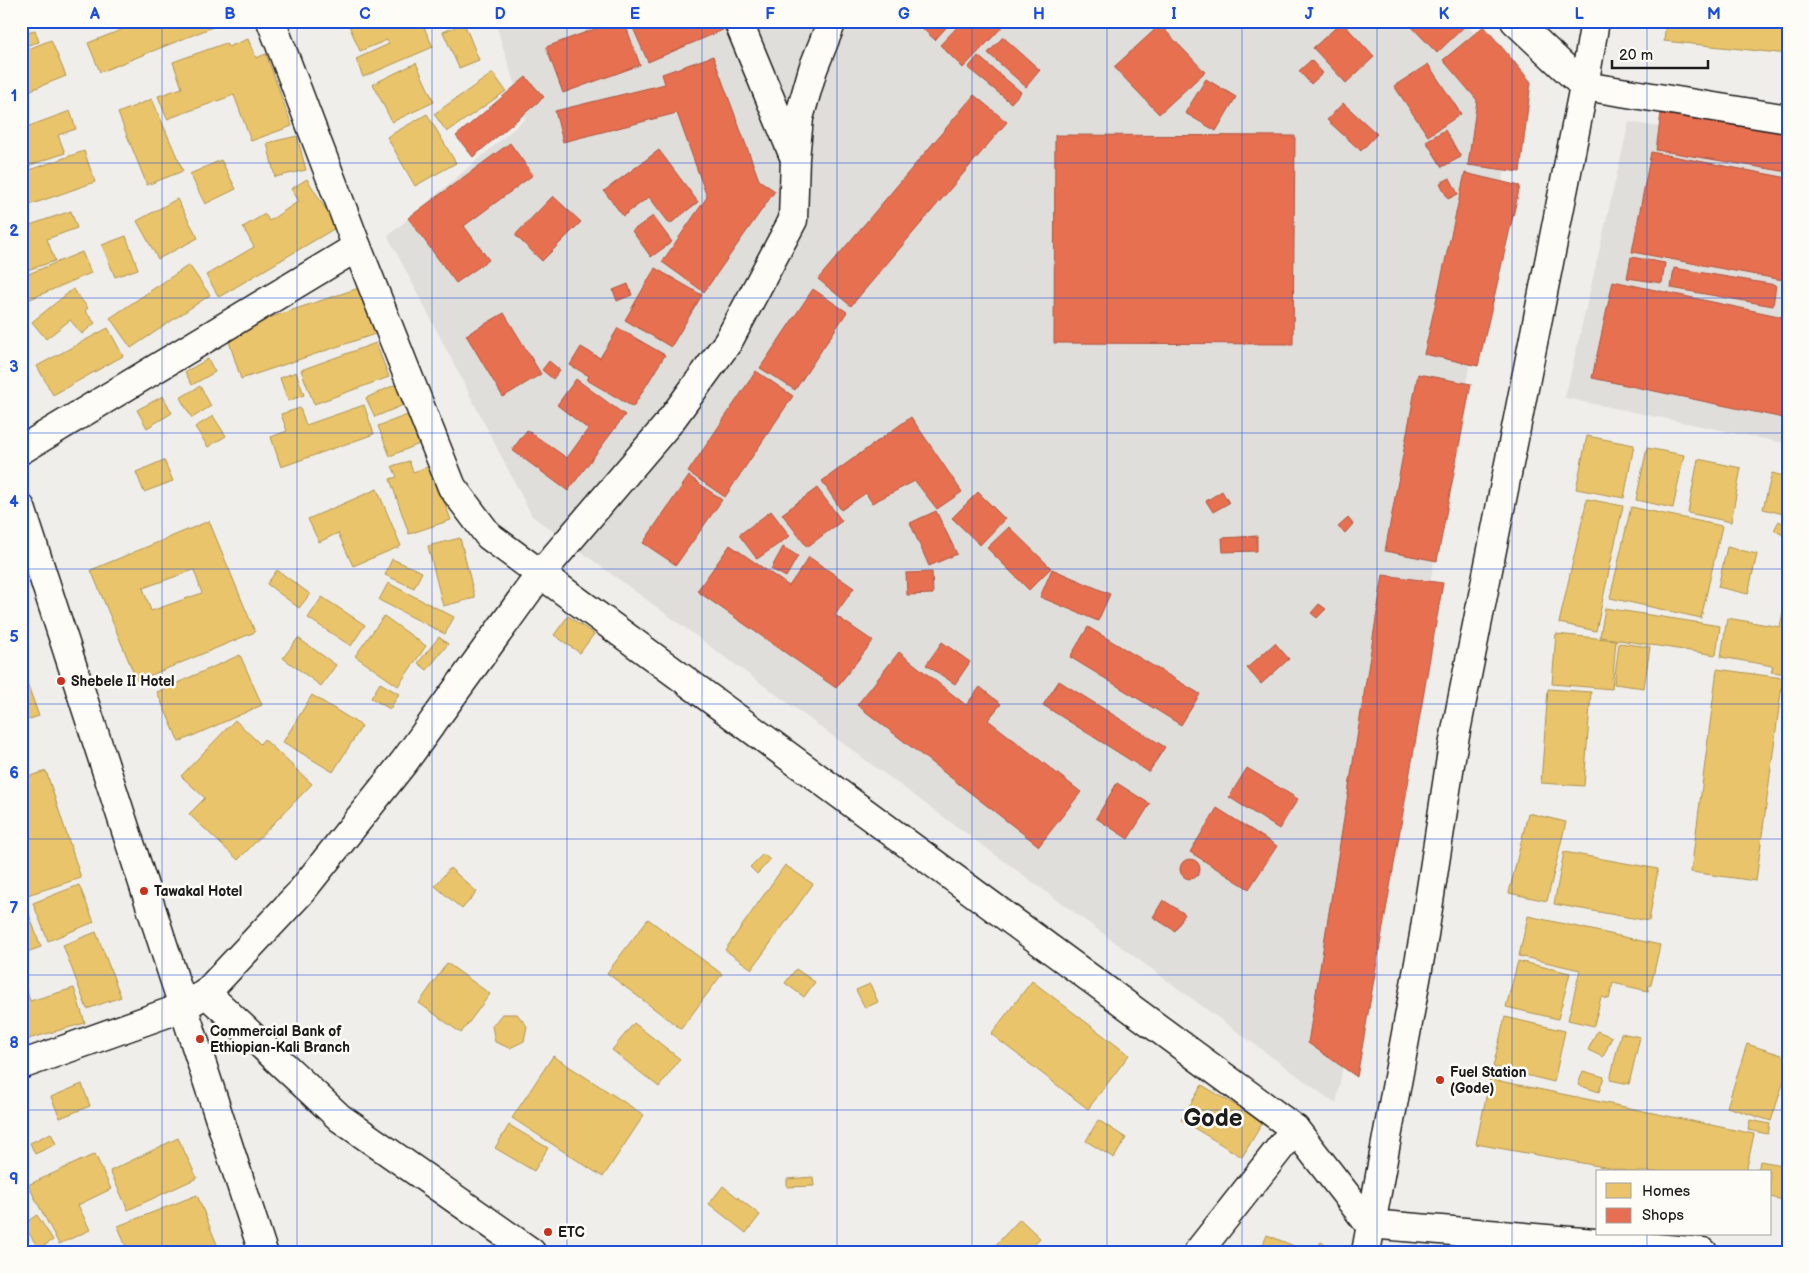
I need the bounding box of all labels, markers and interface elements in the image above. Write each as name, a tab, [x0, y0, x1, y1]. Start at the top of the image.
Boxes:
text: A	[89, 5, 100, 24]
text: B	[224, 5, 236, 24]
text: C	[359, 5, 371, 24]
text: D	[494, 5, 506, 24]
text: E	[630, 5, 640, 24]
text: F	[765, 5, 775, 24]
text: G	[898, 5, 910, 24]
text: H	[1033, 5, 1045, 24]
text: I	[1171, 5, 1177, 24]
text: J	[1305, 5, 1314, 24]
text: K	[1439, 5, 1450, 24]
text: L	[1574, 5, 1584, 24]
text: M	[1707, 5, 1721, 24]
scale bar	[1612, 38, 1708, 70]
text: 20 m	[1619, 46, 1653, 65]
text: 1	[11, 87, 17, 106]
text: 2	[9, 222, 19, 241]
text: 3	[9, 358, 19, 377]
text: 4	[9, 493, 19, 512]
text: 5	[9, 628, 19, 647]
place label: Shebele II Hotel	[71, 673, 175, 690]
marker: Shebele II Hotel	[55, 675, 67, 687]
text: 6	[9, 764, 19, 783]
place label: Tawakal Hotel	[154, 883, 242, 900]
marker: Tawakal Hotel	[138, 885, 150, 897]
text: 7	[10, 899, 19, 918]
place label: Commercial Bank of Ethiopian-Kali Branch	[210, 1023, 350, 1056]
marker: Commercial Bank of Ethiopian-Kali Branch	[194, 1033, 206, 1045]
text: 8	[9, 1034, 19, 1053]
place label: Fuel Station (Gode)	[1450, 1064, 1527, 1097]
marker: Fuel Station (Gode)	[1434, 1074, 1446, 1086]
district label: Gode	[1183, 1104, 1243, 1133]
text: 9	[9, 1170, 19, 1189]
legend	[1596, 1170, 1772, 1236]
text: Homes	[1642, 1182, 1691, 1201]
text: Shops	[1642, 1206, 1685, 1225]
place label: ETC	[558, 1224, 585, 1241]
marker: ETC	[542, 1226, 554, 1238]

